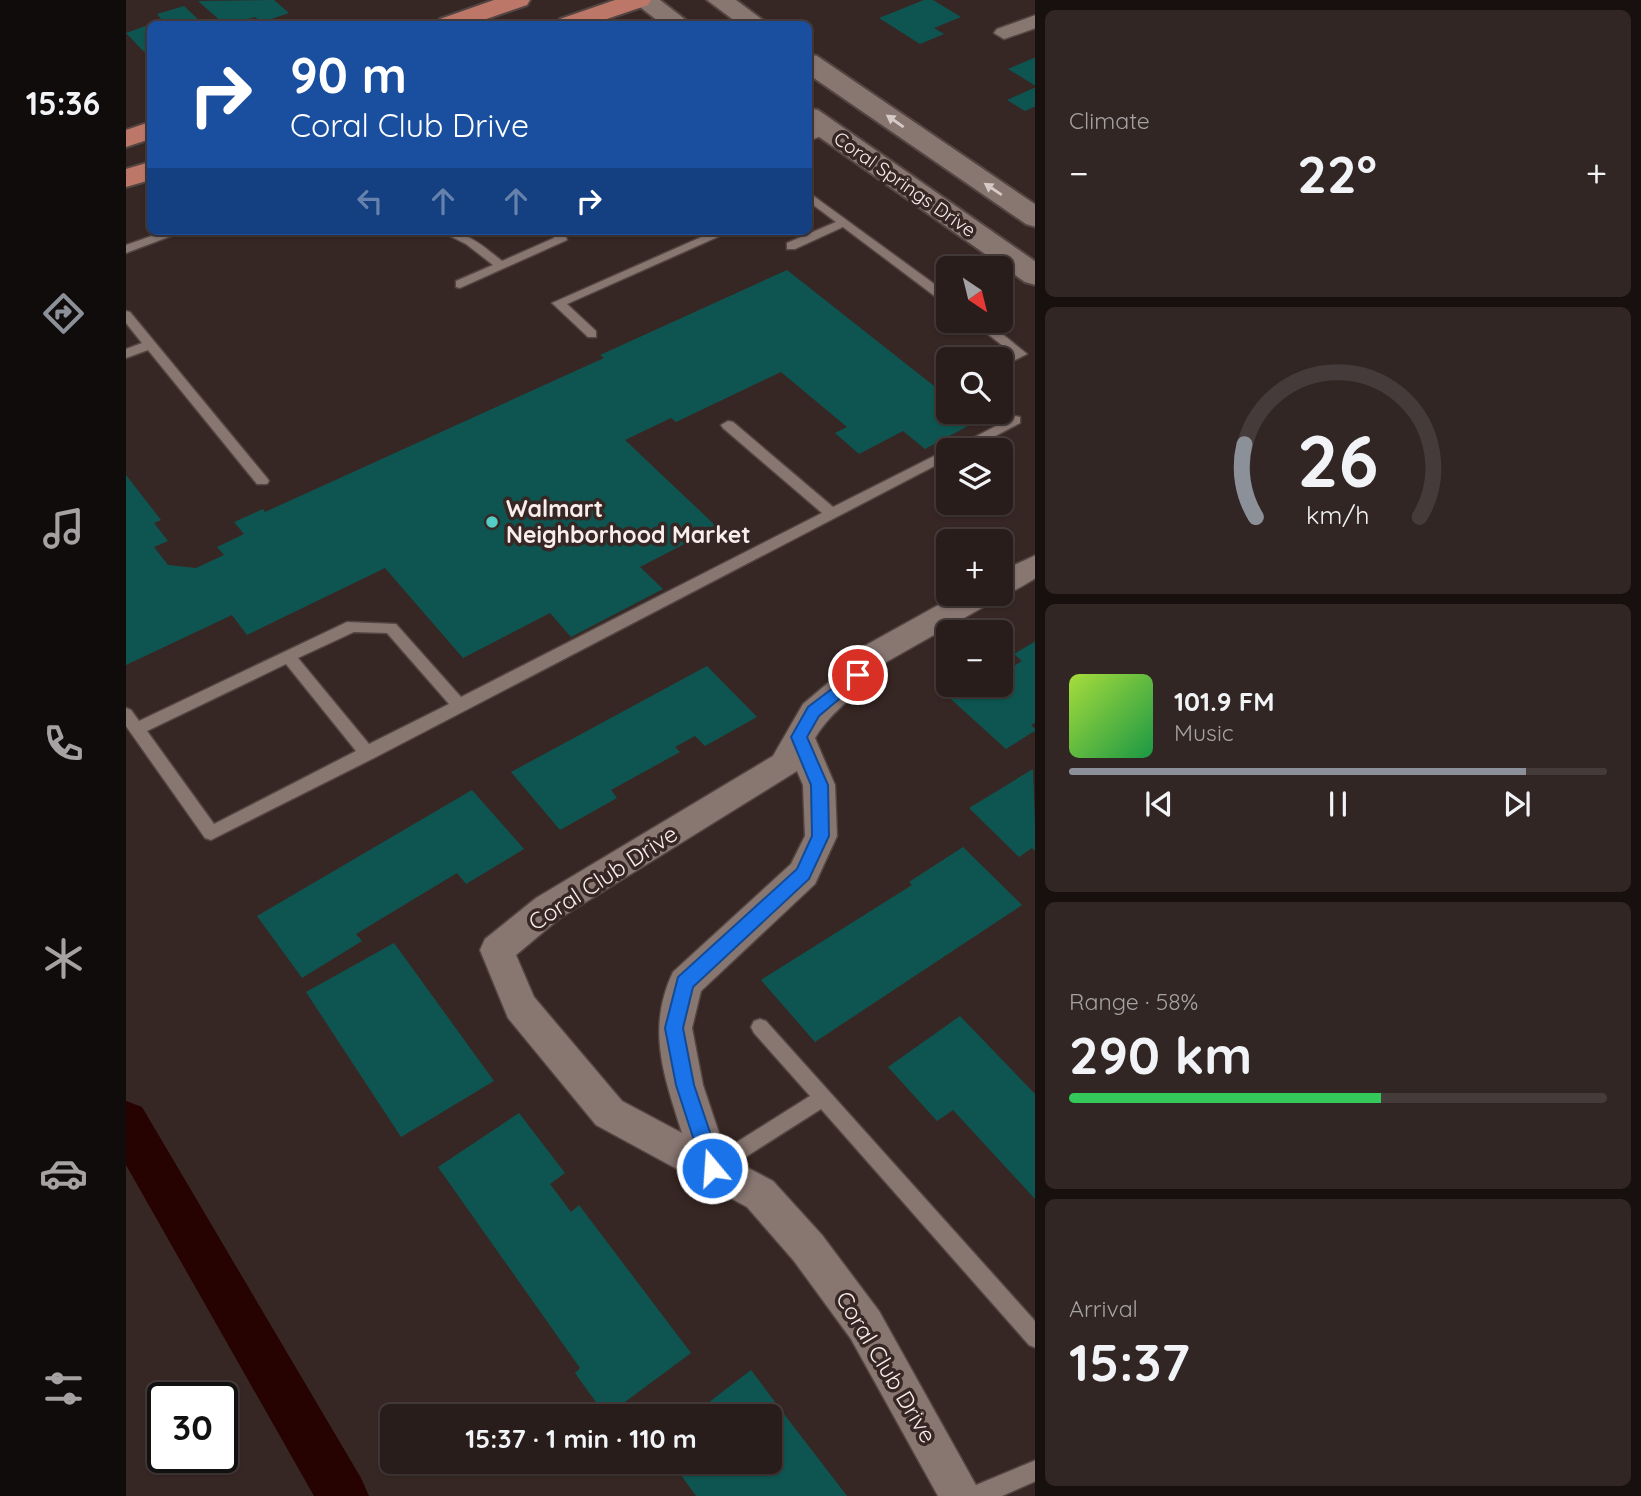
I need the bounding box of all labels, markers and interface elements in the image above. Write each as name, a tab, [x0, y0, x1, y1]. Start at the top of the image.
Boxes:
text: 90 m	[290, 44, 407, 105]
icon: right	[175, 49, 266, 140]
text: 15:36	[26, 83, 100, 123]
text: Coral Club Drive	[290, 105, 529, 145]
text: Climate	[1069, 106, 1150, 135]
one-way arrow	[886, 114, 904, 128]
street label: Coral Springs Drive	[829, 126, 981, 242]
text: 22°	[1297, 141, 1377, 206]
text: −	[1069, 149, 1089, 197]
text: +	[1586, 149, 1607, 197]
icon: left	[351, 182, 389, 220]
icon: ahead	[424, 182, 462, 220]
icon: ahead	[497, 182, 535, 220]
icon: right	[570, 182, 608, 220]
one-way arrow	[984, 182, 1002, 196]
north arrow	[936, 256, 1013, 332]
map controls	[936, 256, 1013, 697]
icon: directions	[39, 289, 88, 338]
button: search	[936, 347, 1013, 424]
text: 26	[1297, 414, 1379, 505]
button: layers	[936, 438, 1013, 515]
place label: Walmart Neighborhood Market	[506, 494, 751, 549]
text: km/h	[1306, 499, 1370, 530]
icon: music	[39, 504, 88, 553]
marker: Walmart Neighborhood Market	[484, 514, 500, 530]
button: +	[936, 529, 1013, 606]
button: −	[936, 620, 1013, 697]
pin	[828, 645, 888, 705]
icon: arrive	[839, 656, 877, 694]
text: 101.9 FM	[1174, 685, 1275, 718]
text: Music	[1174, 718, 1234, 747]
icon: phone	[39, 719, 88, 768]
icon: previous	[1140, 785, 1178, 823]
icon: pause	[1319, 785, 1357, 823]
icon: next	[1498, 785, 1536, 823]
street label: Coral Club Drive	[523, 819, 683, 937]
icon: climate	[39, 934, 88, 983]
text: Range · 58%	[1069, 987, 1198, 1016]
text: 290 km	[1069, 1022, 1252, 1087]
position arrow	[675, 1131, 749, 1205]
icon: car	[39, 1149, 88, 1198]
street label: Coral Club Drive	[830, 1286, 943, 1448]
text: Arrival	[1069, 1294, 1138, 1323]
text: 15:37	[1069, 1329, 1190, 1394]
icon: filters	[39, 1364, 88, 1413]
speed limit sign: 30	[147, 1382, 238, 1473]
text: 15:37 · 1 min · 110 m	[465, 1422, 697, 1455]

